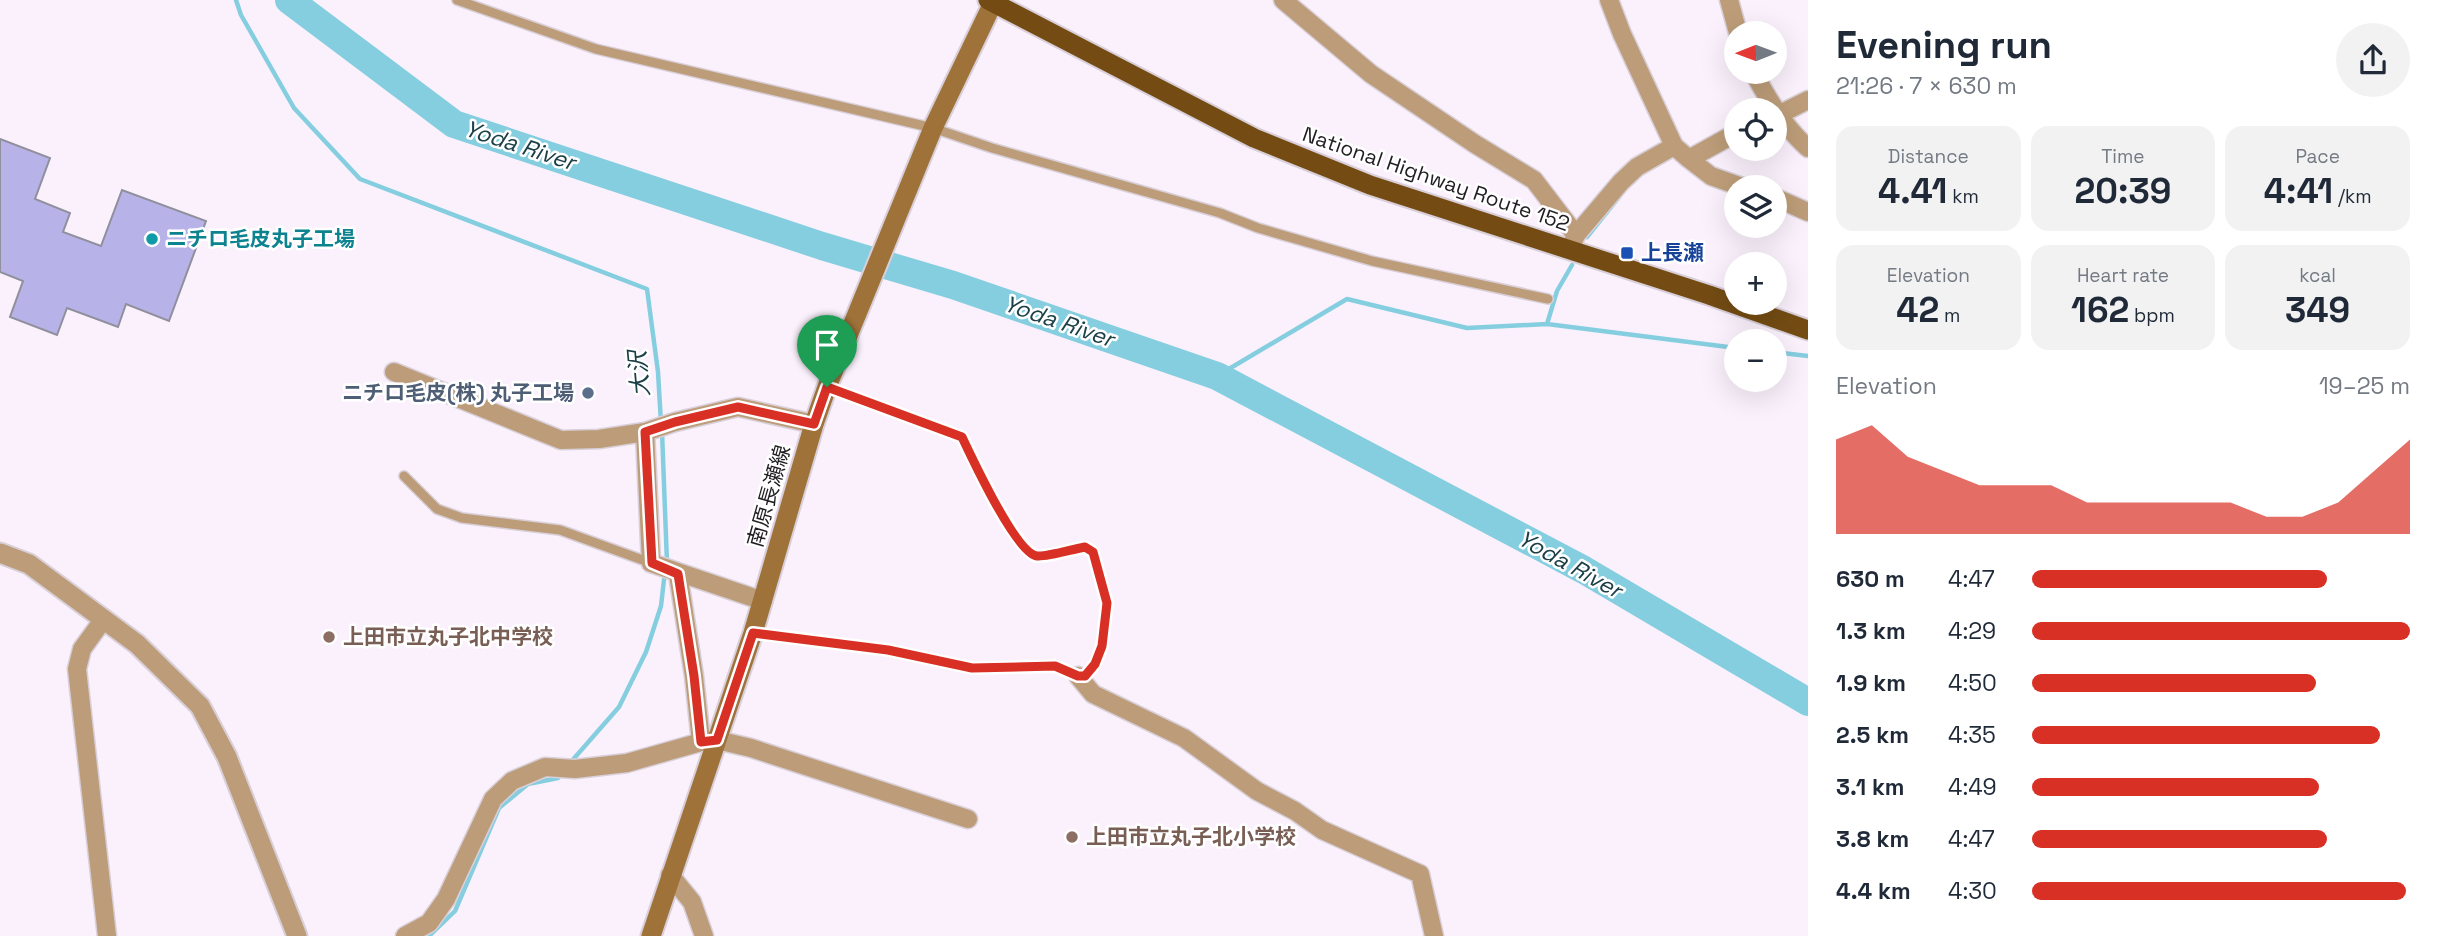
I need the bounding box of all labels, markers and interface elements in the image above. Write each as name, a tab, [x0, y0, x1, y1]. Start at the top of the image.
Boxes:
north arrow	[1724, 21, 1787, 84]
map controls	[1724, 21, 1787, 392]
text: Evening run	[1836, 21, 2052, 69]
button: share	[2336, 23, 2410, 97]
text: 21:26 · 7 × 630 m	[1836, 71, 2017, 101]
button: locate	[1724, 98, 1787, 161]
water label: Yoda River	[461, 113, 581, 178]
street label: National Highway Route 152	[1299, 120, 1573, 237]
text: Distance	[1888, 144, 1969, 169]
text: Time	[2101, 144, 2145, 169]
text: Pace	[2295, 144, 2340, 169]
text: 4.41	[1878, 169, 1947, 213]
text: 20:39	[2075, 169, 2171, 213]
text: 4:41	[2264, 169, 2333, 213]
button: layers	[1724, 175, 1787, 238]
text: km	[1947, 184, 1979, 209]
text: /km	[2333, 184, 2372, 209]
place label: ニチロ毛皮丸子工場	[166, 225, 355, 252]
marker: ニチロ毛皮丸子工場	[144, 231, 160, 247]
place label: 上長瀬	[1641, 239, 1704, 266]
marker: 上長瀬	[1619, 245, 1635, 261]
button: +	[1724, 252, 1787, 315]
text: Elevation	[1887, 263, 1970, 288]
text: Heart rate	[2077, 263, 2169, 288]
text: kcal	[2299, 263, 2336, 288]
water label: Yoda River	[1000, 288, 1120, 355]
text: 42	[1896, 288, 1939, 332]
text: 162	[2071, 288, 2129, 332]
text: 349	[2285, 288, 2350, 332]
text: m	[1939, 303, 1960, 328]
text: bpm	[2129, 303, 2175, 328]
pin	[797, 315, 857, 387]
icon: arrive	[808, 326, 846, 364]
button: −	[1724, 329, 1787, 392]
water label: 大沢	[622, 347, 656, 398]
text: Elevation	[1836, 371, 1937, 401]
text: 19–25 m	[2319, 371, 2410, 401]
place label: ニチロ毛皮(株) 丸子工場	[342, 379, 574, 406]
marker: ニチロ毛皮(株) 丸子工場	[580, 385, 596, 401]
street label: 南原長瀬線	[741, 442, 796, 550]
water label: Yoda River	[1513, 523, 1629, 606]
text: 630 m	[1836, 564, 1905, 594]
text: 4:47	[1948, 564, 1995, 594]
text: 1.3 km	[1836, 616, 1906, 646]
text: 4:29	[1948, 616, 1996, 646]
place label: 上田市立丸子北中学校	[343, 623, 553, 650]
marker: 上田市立丸子北中学校	[321, 629, 337, 645]
text: 1.9 km	[1836, 668, 1906, 698]
text: 4:50	[1948, 668, 1997, 698]
text: 2.5 km	[1836, 720, 1909, 750]
text: 4:35	[1948, 720, 1996, 750]
text: 3.1 km	[1836, 772, 1905, 802]
text: 4:49	[1948, 772, 1997, 802]
place label: 上田市立丸子北小学校	[1086, 823, 1296, 850]
text: 3.8 km	[1836, 824, 1909, 854]
text: 4:47	[1948, 824, 1995, 854]
marker: 上田市立丸子北小学校	[1064, 829, 1080, 845]
text: 4.4 km	[1836, 876, 1911, 906]
text: 4:30	[1948, 876, 1997, 906]

